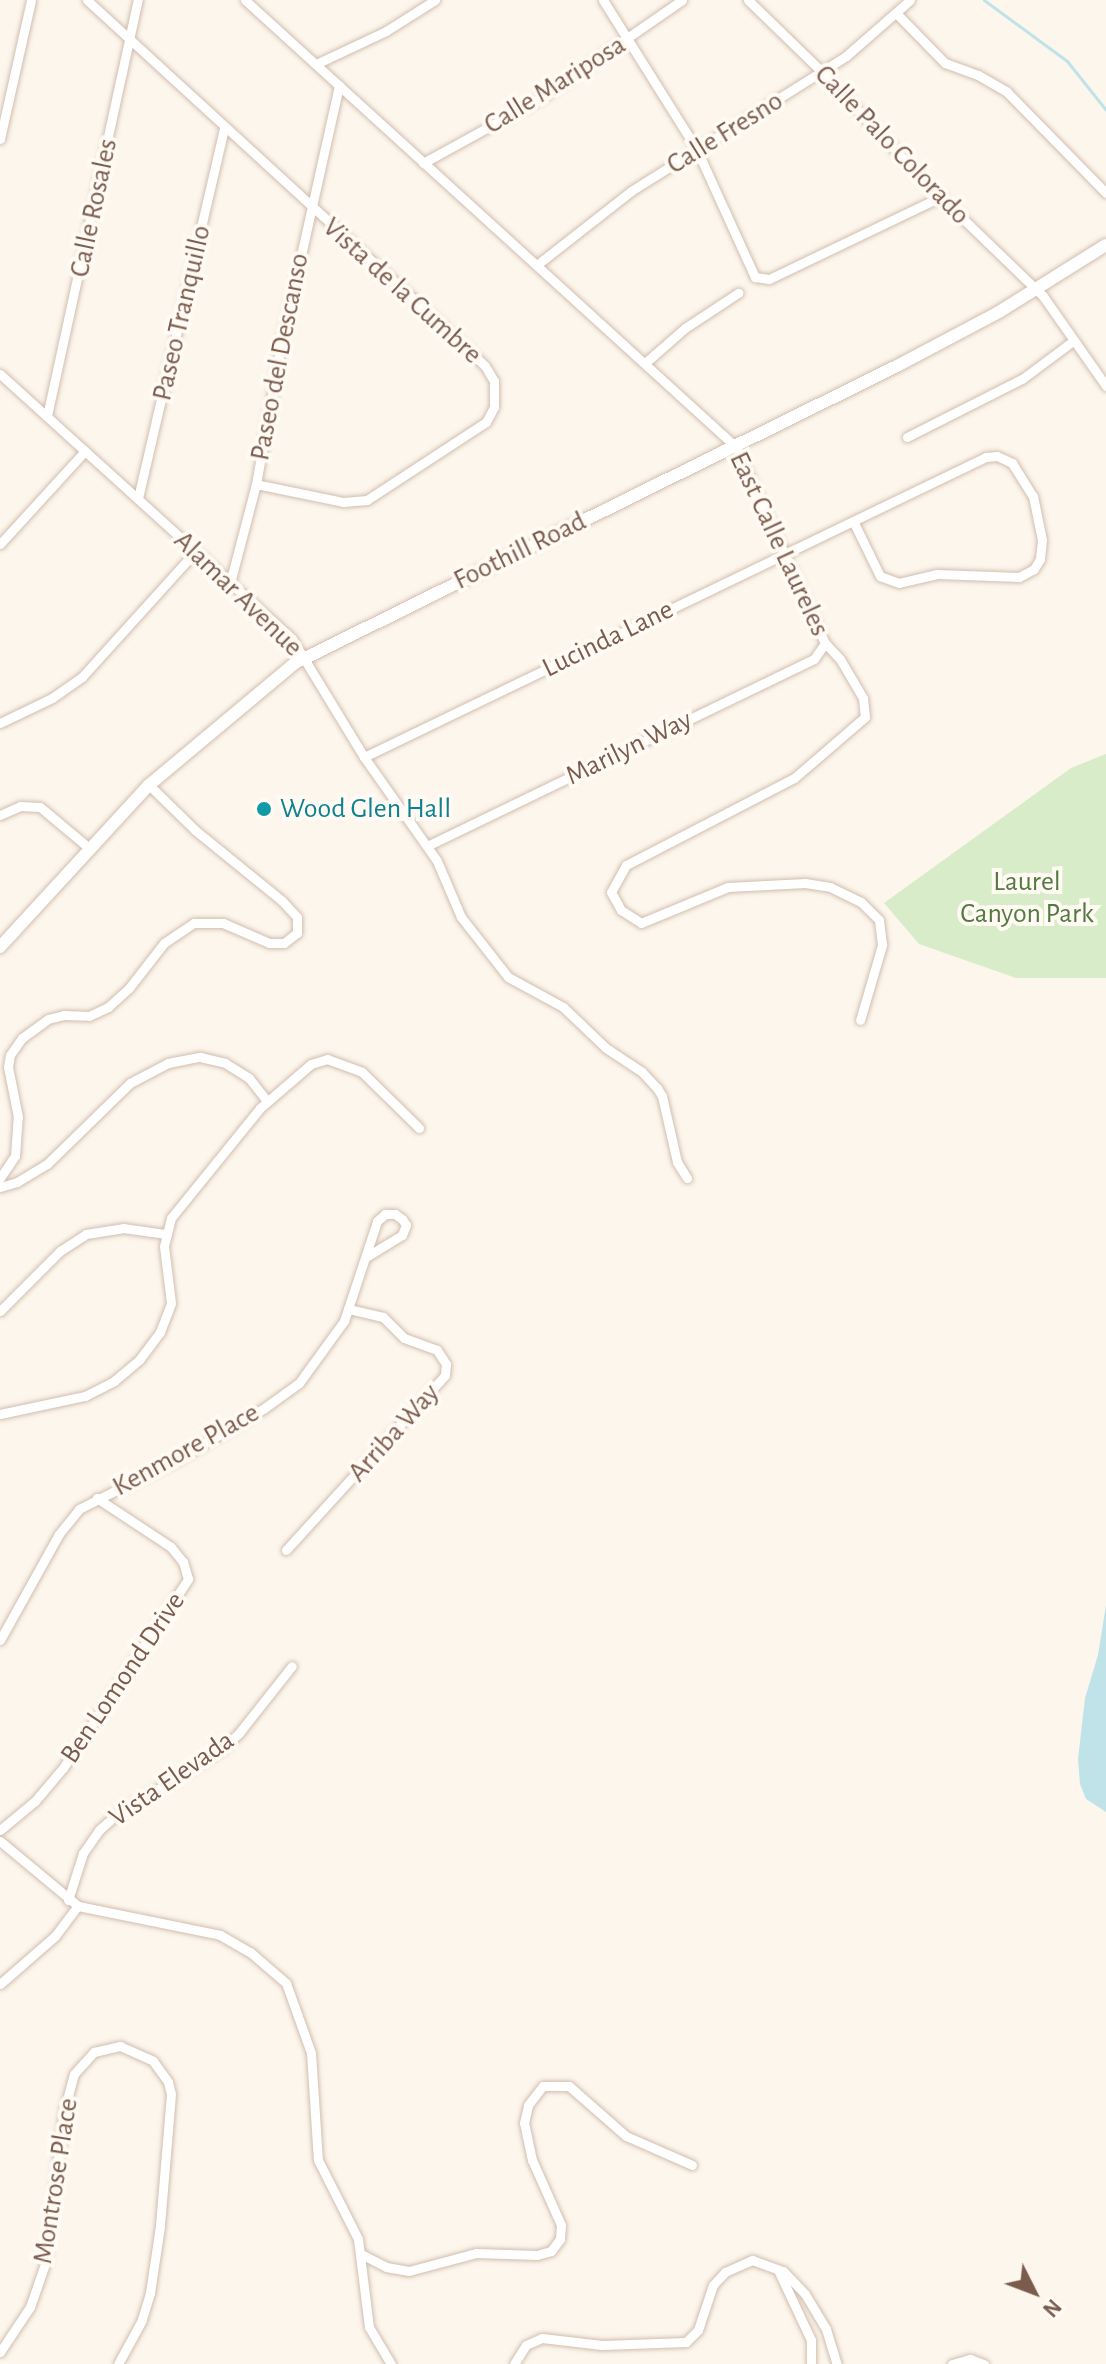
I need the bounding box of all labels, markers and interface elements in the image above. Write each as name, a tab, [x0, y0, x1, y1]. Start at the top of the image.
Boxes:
street label: Calle Mariposa	[478, 28, 632, 142]
street label: Calle Palo Colorado	[807, 58, 977, 232]
street label: Calle Fresno	[661, 84, 789, 182]
street label: Calle Rosales	[63, 136, 125, 280]
street label: Vista de la Cumbre	[315, 211, 489, 371]
street label: Paseo Tranquillo	[145, 222, 219, 404]
street label: Paseo del Descanso	[243, 251, 317, 463]
street label: East Calle Laureles	[722, 447, 836, 641]
street label: Foothill Road	[448, 505, 592, 597]
street label: Alamar Avenue	[167, 524, 309, 664]
street label: Lucinda Lane	[537, 593, 679, 685]
street label: Marilyn Way	[560, 703, 698, 793]
place label: Wood Glen Hall	[280, 792, 451, 826]
marker: Wood Glen Hall	[255, 800, 273, 818]
park label: Laurel Canyon Park	[960, 865, 1094, 931]
street label: Arriba Way	[341, 1377, 447, 1489]
street label: Kenmore Place	[107, 1396, 265, 1504]
street label: Ben Lomond Drive	[53, 1586, 193, 1770]
street label: Vista Elevada	[103, 1724, 241, 1834]
street label: Montrose Place	[26, 2096, 86, 2266]
north arrow	[994, 2252, 1074, 2332]
text: N	[1039, 2295, 1065, 2321]

